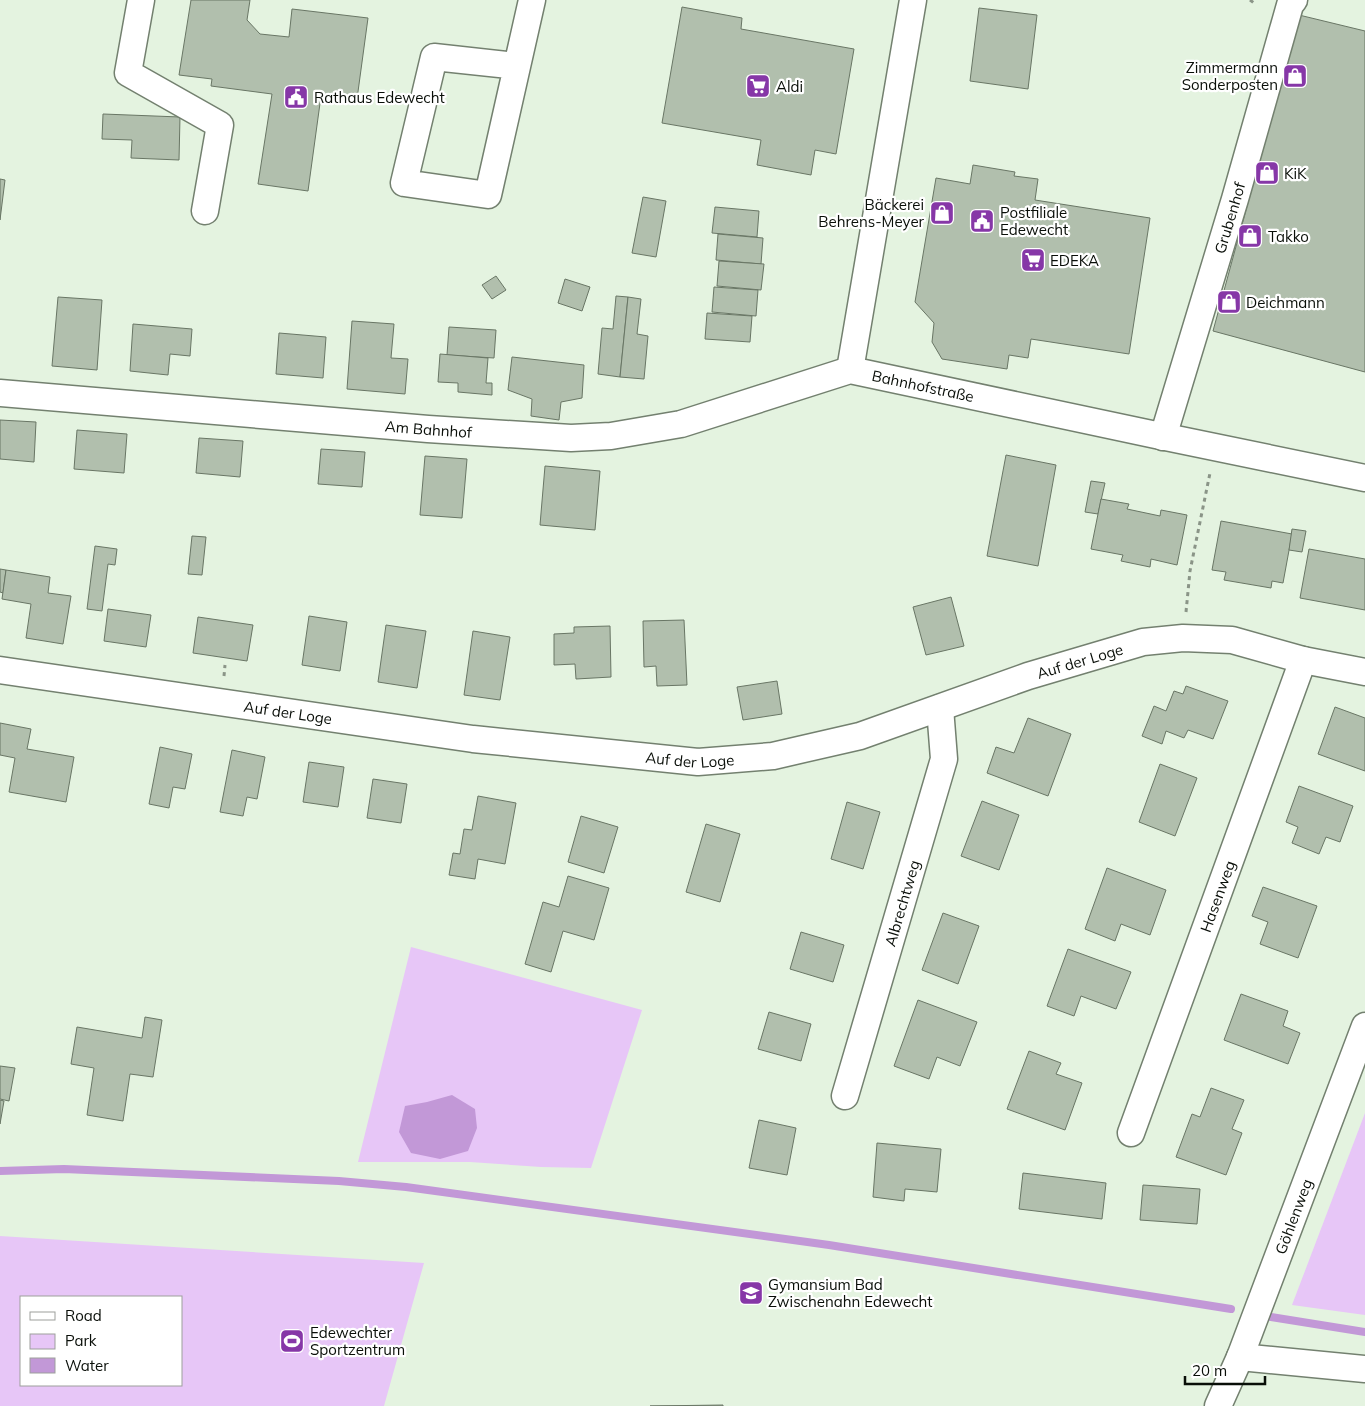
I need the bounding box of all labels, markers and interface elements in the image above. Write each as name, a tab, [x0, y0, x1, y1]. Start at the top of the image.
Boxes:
place label: Zimmermann Sonderposten	[1182, 58, 1278, 94]
shop icon: Zimmermann Sonderposten	[1282, 63, 1308, 89]
supermarket icon: Aldi	[745, 73, 771, 99]
place label: Aldi	[776, 77, 803, 96]
public building icon: Rathaus Edewecht	[283, 84, 309, 110]
place label: Rathaus Edewecht	[314, 88, 445, 107]
shop icon: KiK	[1254, 160, 1280, 186]
place label: KiK	[1284, 164, 1307, 183]
street label: Grubenhof	[1210, 179, 1249, 256]
place label: Bäckerei Behrens-Meyer	[818, 195, 925, 231]
shop icon: Bäckerei Behrens-Meyer	[929, 200, 955, 226]
place label: Postfiliale Edewecht	[1000, 203, 1068, 239]
public building icon: Postfiliale Edewecht	[969, 208, 995, 234]
shop icon: Takko	[1237, 223, 1263, 249]
place label: Takko	[1268, 227, 1309, 246]
supermarket icon: EDEKA	[1020, 247, 1046, 273]
place label: EDEKA	[1050, 251, 1099, 270]
shop icon: Deichmann	[1216, 289, 1242, 315]
place label: Deichmann	[1246, 293, 1325, 312]
street label: Bahnhofstraße	[870, 365, 976, 406]
street label: Am Bahnhof	[384, 416, 474, 441]
street label: Auf der Loge	[1034, 639, 1125, 682]
street label: Auf der Loge	[242, 696, 333, 728]
street label: Auf der Loge	[645, 747, 735, 772]
street label: Albrechtweg	[880, 858, 923, 948]
street label: Hasenweg	[1195, 858, 1239, 935]
street label: Göhlenweg	[1270, 1176, 1316, 1257]
place label: Gymansium Bad Zwischenahn Edewecht	[768, 1275, 933, 1311]
school or university icon: Gymansium Bad Zwischenahn Edewecht	[738, 1280, 764, 1306]
legend	[20, 1296, 182, 1386]
text: Road	[65, 1306, 102, 1325]
place label: Edewechter Sportzentrum	[310, 1323, 405, 1359]
sports icon: Edewechter Sportzentrum	[279, 1328, 305, 1354]
text: Park	[65, 1331, 97, 1350]
scale bar	[1185, 1354, 1265, 1386]
text: Water	[65, 1356, 109, 1375]
text: 20 m	[1192, 1361, 1227, 1380]

